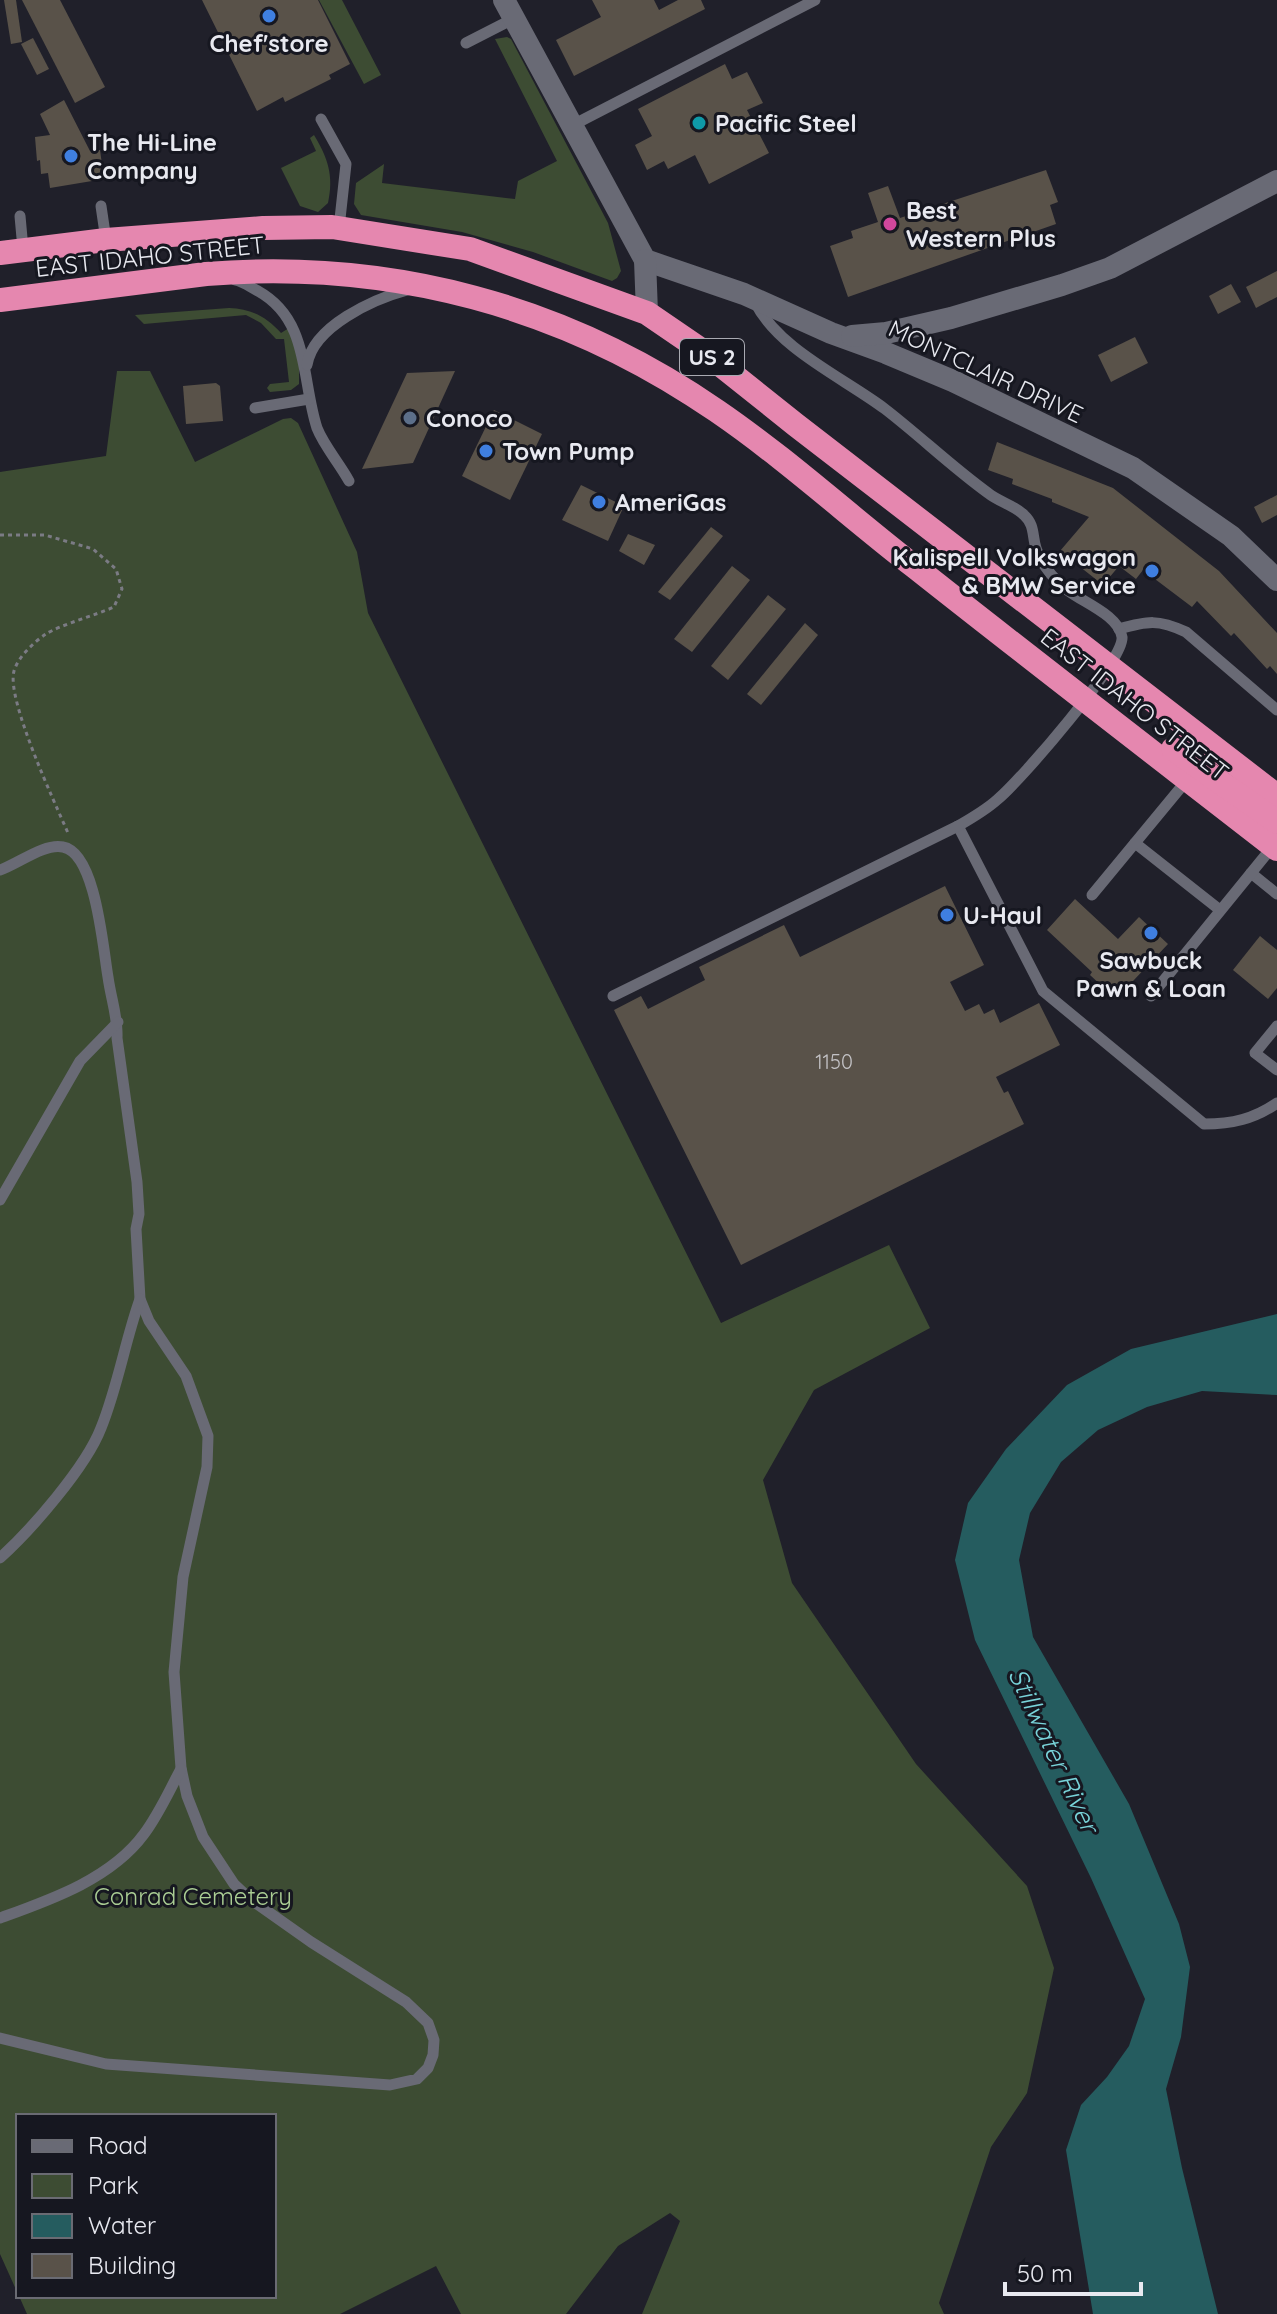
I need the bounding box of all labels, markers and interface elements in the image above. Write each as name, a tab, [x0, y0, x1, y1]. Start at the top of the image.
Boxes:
marker: Chef'store	[260, 7, 278, 25]
place label: Chef'store	[209, 28, 329, 58]
place label: Pacific Steel	[715, 108, 857, 138]
marker: Pacific Steel	[690, 114, 708, 132]
place label: The Hi-Line Company	[87, 127, 217, 185]
marker: The Hi-Line Company	[62, 147, 80, 165]
place label: Best Western Plus	[906, 195, 1056, 253]
marker: Best Western Plus	[881, 215, 899, 233]
street label: EAST IDAHO STREET	[34, 229, 266, 283]
street label: MONTCLAIR DRIVE	[884, 313, 1088, 429]
road number: US 2	[680, 339, 744, 375]
place label: Conoco	[426, 403, 513, 433]
marker: Conoco	[401, 409, 419, 427]
place label: Town Pump	[502, 436, 634, 466]
marker: Town Pump	[477, 442, 495, 460]
place label: AmeriGas	[615, 487, 726, 517]
marker: AmeriGas	[590, 493, 608, 511]
place label: Kalispell Volkswagon & BMW Service	[893, 542, 1136, 600]
marker: Kalispell Volkswagon & BMW Service	[1143, 562, 1161, 580]
street label: EAST IDAHO STREET	[1035, 621, 1235, 787]
place label: U-Haul	[963, 900, 1042, 930]
marker: U-Haul	[938, 906, 956, 924]
marker: Sawbuck Pawn & Loan	[1142, 924, 1160, 942]
place label: Sawbuck Pawn & Loan	[1076, 945, 1226, 1003]
house number: 1150	[815, 1049, 853, 1074]
water label: Stillwater River	[1001, 1662, 1108, 1840]
park label: Conrad Cemetery	[94, 1881, 292, 1911]
legend	[16, 2114, 276, 2298]
text: Road	[88, 2130, 148, 2160]
text: Park	[88, 2170, 139, 2200]
text: Water	[88, 2210, 156, 2240]
scale bar	[1005, 2246, 1141, 2296]
text: Building	[88, 2250, 176, 2280]
text: 50 m	[1017, 2258, 1073, 2288]

